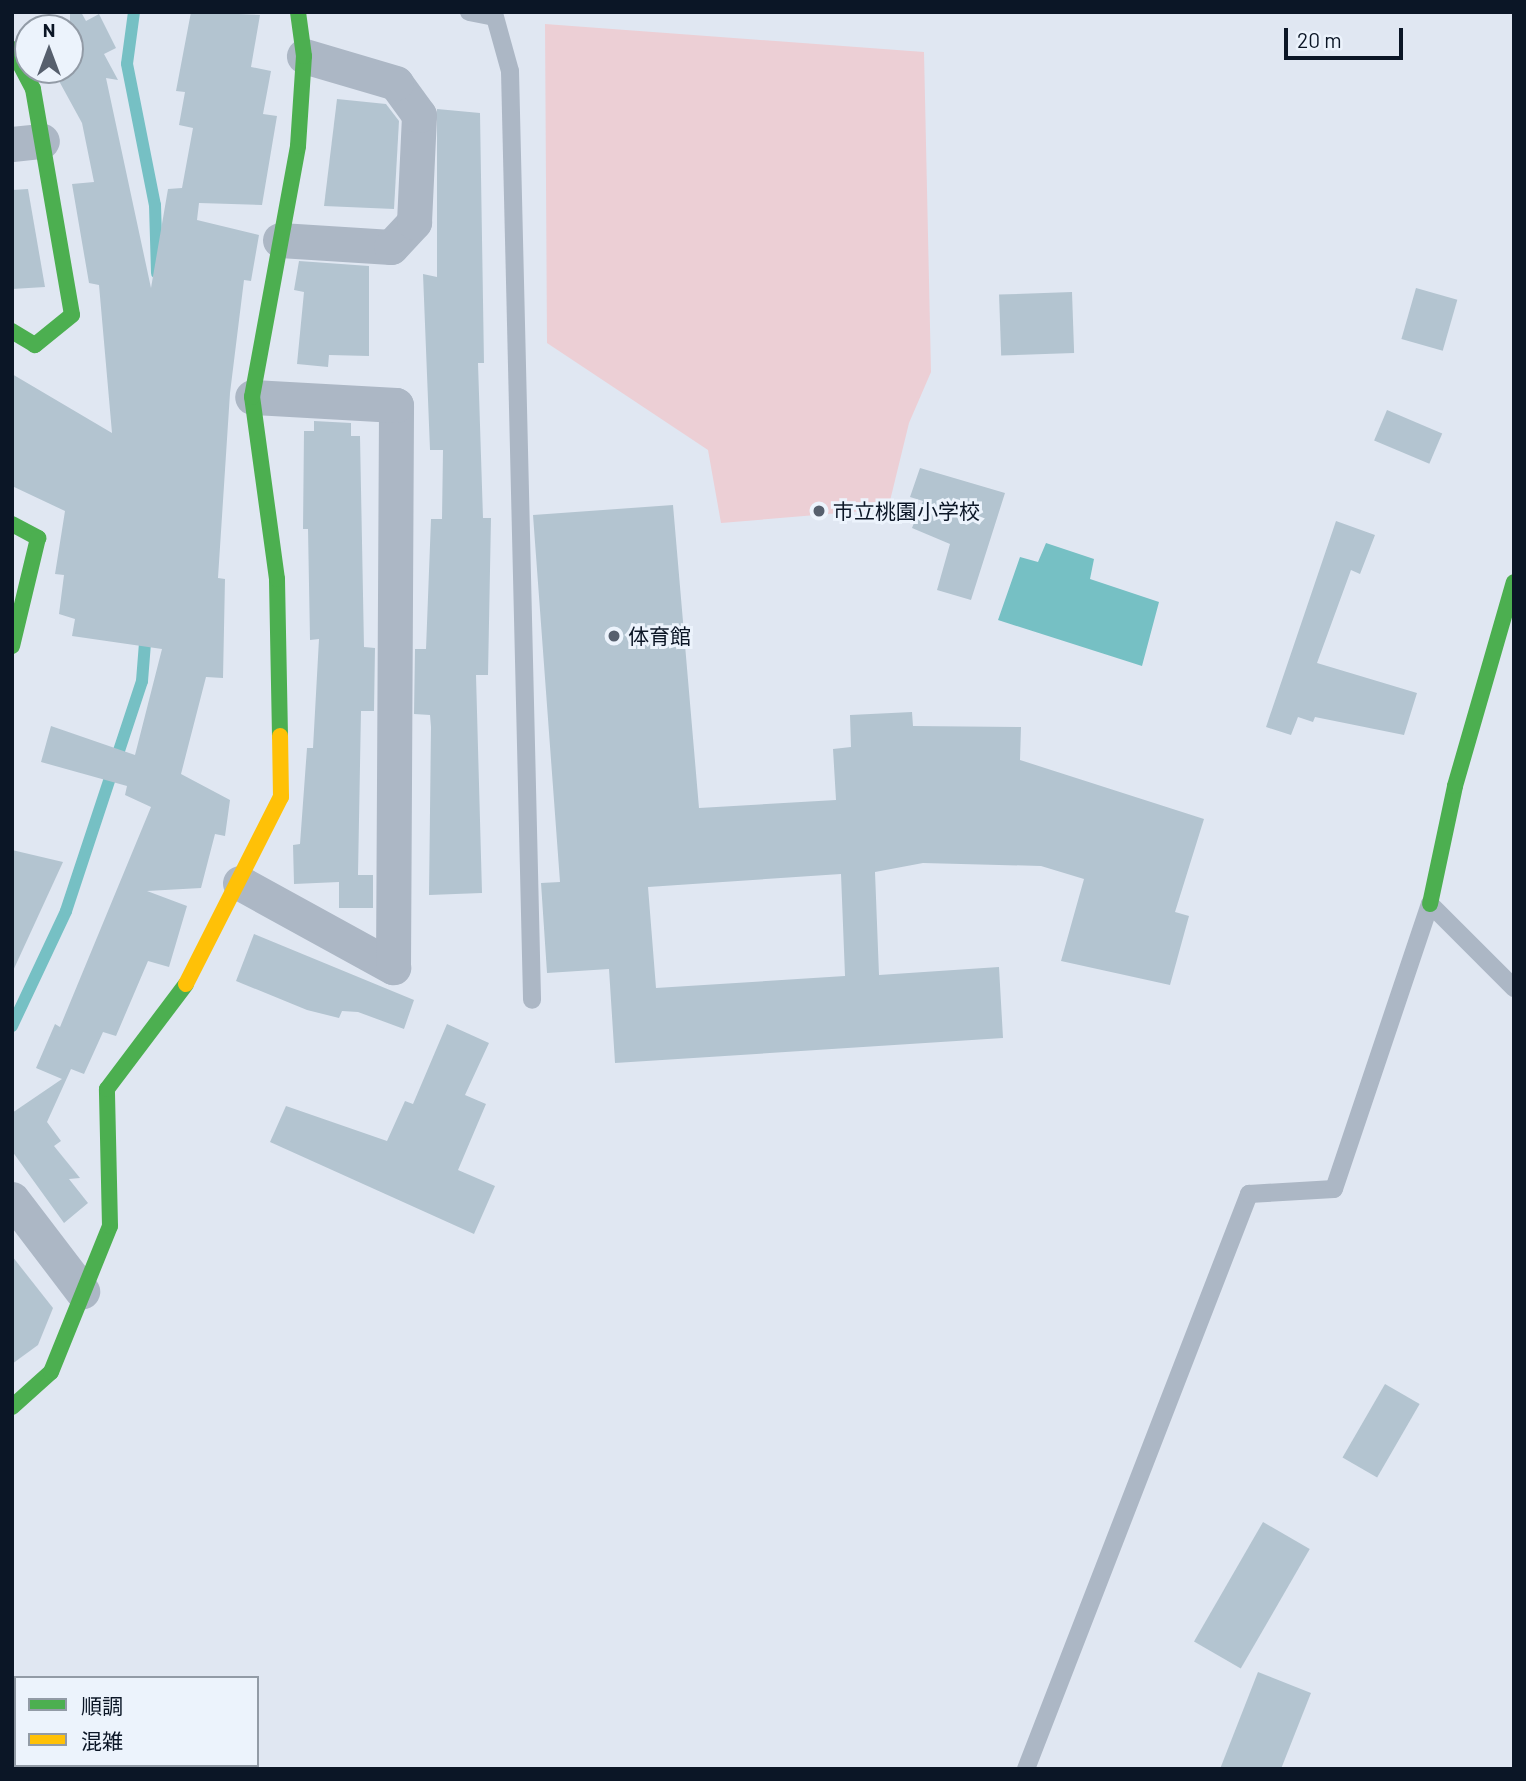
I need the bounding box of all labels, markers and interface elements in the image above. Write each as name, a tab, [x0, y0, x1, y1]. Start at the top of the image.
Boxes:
north arrow	[14, 14, 84, 84]
scale bar	[1288, 14, 1407, 58]
text: N	[43, 18, 55, 41]
text: 20 m	[1297, 27, 1342, 52]
place label: 市立桃園小学校	[833, 498, 980, 524]
marker: 市立桃園小学校	[811, 503, 827, 519]
place label: 体育館	[628, 623, 691, 649]
marker: 体育館	[606, 628, 622, 644]
legend	[14, 1676, 259, 1767]
text: 順調	[81, 1693, 123, 1718]
text: 混雑	[81, 1728, 123, 1753]

